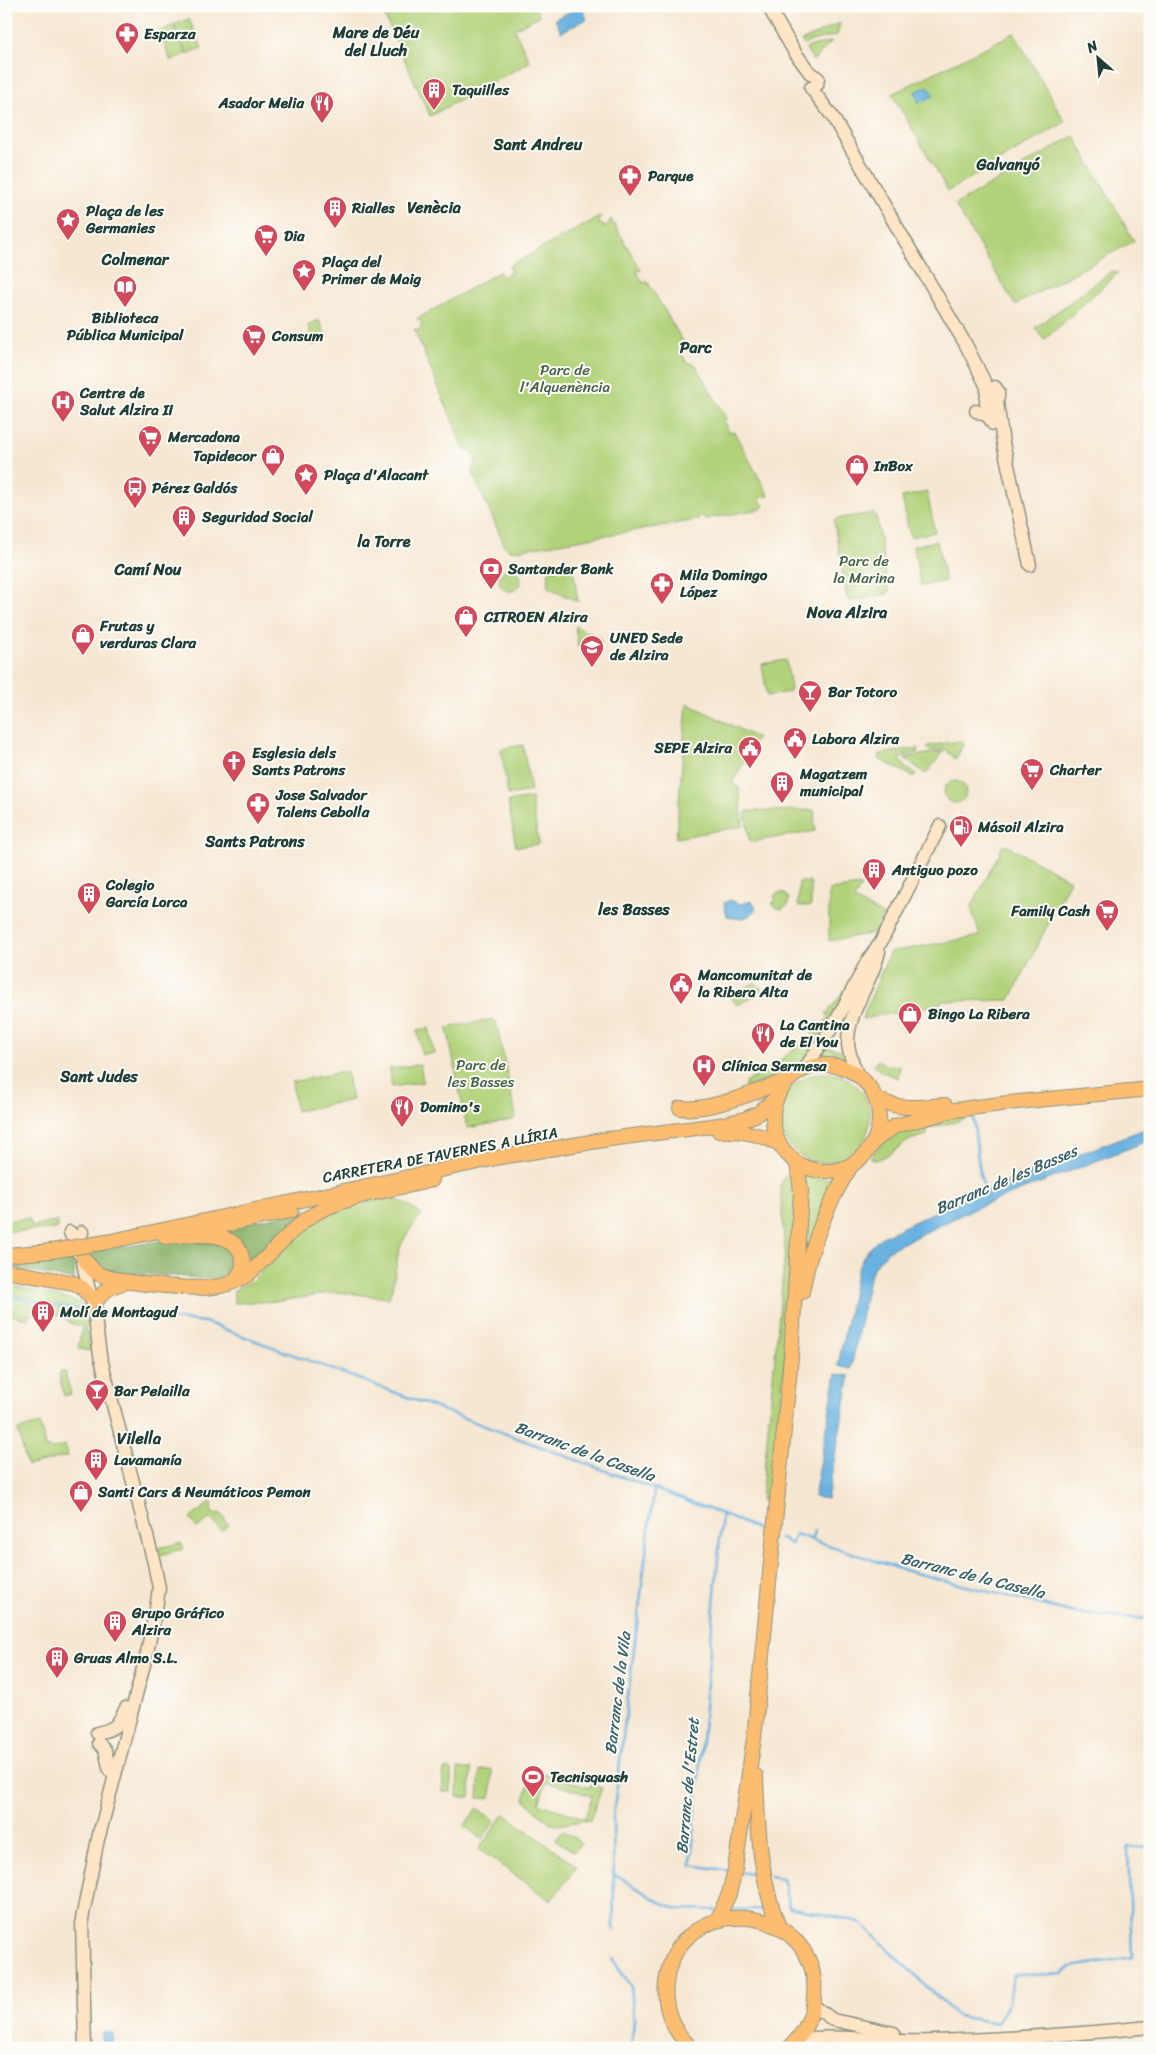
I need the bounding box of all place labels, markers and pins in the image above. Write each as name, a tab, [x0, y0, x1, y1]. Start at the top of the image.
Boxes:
pharmacy icon: Esparza	[114, 21, 140, 55]
place label: Esparza	[144, 21, 196, 47]
building icon: Taquilles	[421, 77, 447, 111]
place label: Taquilles	[452, 77, 510, 103]
place label: Asador Melia	[218, 90, 304, 116]
restaurant icon: Asador Melia	[309, 90, 335, 124]
pharmacy icon: Parque	[617, 163, 643, 197]
place label: Parque	[648, 163, 694, 189]
building icon: Rialles	[322, 195, 348, 229]
place label: Rialles	[351, 195, 396, 221]
place label: Plaça de les Germanies	[85, 198, 165, 241]
place icon: Plaça de les Germanies	[55, 207, 81, 241]
supermarket icon: Dia	[253, 223, 279, 257]
place label: Dia	[284, 223, 305, 249]
place label: Plaça del Primer de Maig	[322, 249, 422, 292]
place icon: Plaça del Primer de Maig	[291, 258, 317, 292]
library icon: Biblioteca Pública Municipal	[112, 274, 138, 308]
place label: Biblioteca Pública Municipal	[67, 305, 184, 348]
supermarket icon: Consum	[241, 323, 267, 357]
place label: Consum	[271, 323, 324, 349]
place label: Centre de Salut Alzira II	[79, 380, 174, 423]
hospital icon: Centre de Salut Alzira II	[50, 389, 76, 423]
supermarket icon: Mercadona	[137, 424, 163, 458]
place label: Mercadona	[167, 424, 241, 450]
place label: Tapidecor	[193, 443, 258, 469]
shop icon: Tapidecor	[260, 443, 286, 477]
shop icon: InBox	[844, 453, 870, 487]
place label: InBox	[873, 453, 914, 479]
place icon: Plaça d'Alacant	[293, 462, 319, 496]
place label: Plaça d'Alacant	[324, 462, 429, 488]
bus stop icon: Pérez Galdós	[122, 475, 148, 509]
place label: Pérez Galdós	[152, 475, 238, 501]
building icon: Seguridad Social	[171, 504, 197, 538]
place label: Seguridad Social	[201, 504, 313, 530]
bank icon: Santander Bank	[478, 556, 504, 590]
place label: Santander Bank	[507, 556, 615, 582]
place label: Mila Domingo López	[679, 562, 768, 605]
pharmacy icon: Mila Domingo López	[649, 571, 675, 605]
shop icon: CITROEN Alzira	[453, 604, 479, 638]
place label: CITROEN Alzira	[483, 604, 588, 630]
place label: Frutas y verduras Clara	[99, 613, 197, 656]
shop icon: Frutas y verduras Clara	[70, 622, 96, 656]
place label: UNED Sede de Alzira	[610, 625, 683, 668]
school or university icon: UNED Sede de Alzira	[579, 634, 605, 668]
bar icon: Bar Totoro	[797, 679, 823, 713]
place label: Bar Totoro	[828, 679, 897, 705]
public building icon: Labora Alzira	[782, 726, 808, 760]
place label: Labora Alzira	[812, 726, 899, 752]
place label: SEPE Alzira	[653, 735, 732, 761]
public building icon: SEPE Alzira	[737, 735, 763, 769]
place label: Esglesia dels Sants Patrons	[251, 740, 346, 783]
church icon: Esglesia dels Sants Patrons	[221, 749, 247, 783]
supermarket icon: Charter	[1019, 757, 1045, 791]
place label: Charter	[1049, 757, 1103, 783]
place label: Magatzem municipal	[799, 761, 868, 804]
building icon: Magatzem municipal	[769, 770, 795, 804]
place label: Jose Salvador Talens Cebolla	[275, 782, 370, 825]
pharmacy icon: Jose Salvador Talens Cebolla	[245, 791, 271, 825]
fuel station icon: Másoil Alzira	[948, 814, 974, 848]
place label: Másoil Alzira	[977, 814, 1064, 840]
building icon: Antiguo pozo	[861, 857, 887, 891]
place label: Antiguo pozo	[891, 857, 978, 883]
place label: Colegio García Lorca	[105, 872, 188, 915]
building icon: Colegio García Lorca	[76, 881, 102, 915]
place label: Family Cash	[1010, 898, 1090, 924]
supermarket icon: Family Cash	[1094, 898, 1120, 932]
place label: Mancomunitat de la Ribera Alta	[697, 962, 813, 1005]
public building icon: Mancomunitat de la Ribera Alta	[668, 971, 694, 1005]
shop icon: Bingo La Ribera	[897, 1001, 923, 1035]
place label: Bingo La Ribera	[928, 1001, 1030, 1027]
place label: La Cantina de El You	[780, 1012, 850, 1055]
restaurant icon: La Cantina de El You	[750, 1021, 776, 1055]
hospital icon: Clínica Sermesa	[691, 1053, 717, 1087]
place label: Clínica Sermesa	[721, 1053, 827, 1079]
restaurant icon: Domino's	[389, 1094, 415, 1128]
place label: Domino's	[420, 1094, 480, 1120]
building icon: Molí de Montagud	[30, 1299, 56, 1333]
place label: Molí de Montagud	[59, 1299, 179, 1325]
bar icon: Bar Pelailla	[84, 1378, 110, 1412]
place label: Bar Pelailla	[114, 1378, 190, 1404]
building icon: Lavamanía	[83, 1447, 109, 1481]
place label: Lavamanía	[114, 1447, 182, 1473]
shop icon: Santi Cars & Neumáticos Pemon	[68, 1479, 94, 1513]
place label: Santi Cars & Neumáticos Pemon	[97, 1479, 311, 1505]
place label: Grupo Gráfico Alzira	[131, 1600, 225, 1643]
building icon: Grupo Gráfico Alzira	[102, 1609, 128, 1643]
building icon: Gruas Almo S.L.	[44, 1645, 70, 1679]
place label: Gruas Almo S.L.	[73, 1645, 178, 1671]
sports icon: Tecnisquash	[520, 1764, 546, 1798]
place label: Tecnisquash	[550, 1764, 628, 1790]

